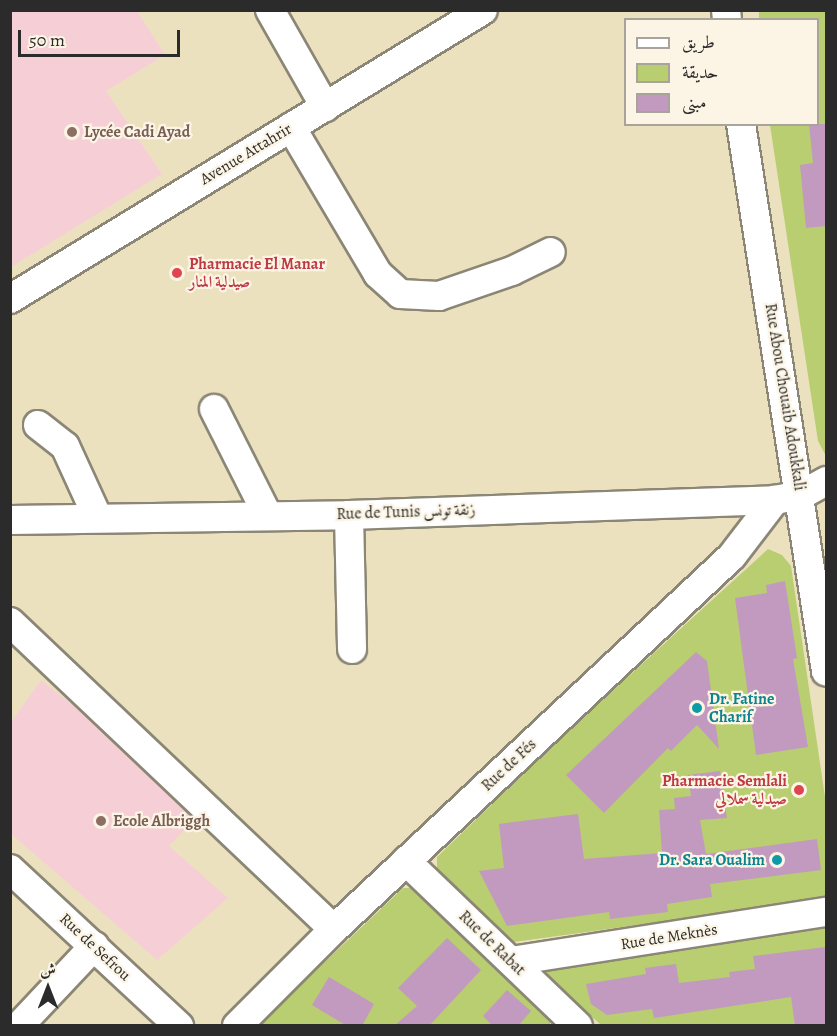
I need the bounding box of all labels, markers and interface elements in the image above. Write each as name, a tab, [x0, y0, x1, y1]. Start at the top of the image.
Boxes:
scale bar	[21, 18, 183, 56]
legend	[624, 18, 819, 126]
text: 50 m	[29, 28, 65, 52]
text: طريق	[682, 30, 715, 54]
text: حديقة	[682, 60, 718, 84]
text: مبنى	[682, 90, 707, 114]
street label: Avenue Attahrir	[197, 119, 295, 189]
place label: Lycée Cadi Ayad	[84, 122, 190, 142]
marker: Lycée Cadi Ayad	[65, 125, 79, 139]
place label: Pharmacie El Manar صيدلية المنار	[189, 254, 325, 292]
marker: Pharmacie El Manar صيدلية المنار	[170, 266, 184, 280]
street label: Rue Abou Chouaib Adoukkali	[761, 302, 809, 492]
street label: Rue de Tunis زنقة تونس	[336, 500, 476, 524]
place label: Dr. Fatine Charif	[709, 689, 775, 727]
marker: Dr. Fatine Charif	[690, 701, 704, 715]
street label: Rue de Fés	[477, 735, 541, 795]
place label: Pharmacie Semlali صيدلية سملالي	[662, 771, 787, 809]
marker: Pharmacie Semlali صيدلية سملالي	[792, 783, 806, 797]
place label: Ecole Albriggh	[113, 811, 210, 831]
marker: Ecole Albriggh	[94, 814, 108, 828]
place label: Dr. Sara Oualim	[659, 850, 765, 870]
marker: Dr. Sara Oualim	[770, 853, 784, 867]
street label: Rue de Rabat	[455, 907, 529, 979]
street label: Rue de Sefrou	[55, 909, 135, 985]
street label: Rue de Meknès	[619, 920, 719, 954]
north arrow	[18, 958, 78, 1018]
text: ش	[40, 959, 56, 981]

